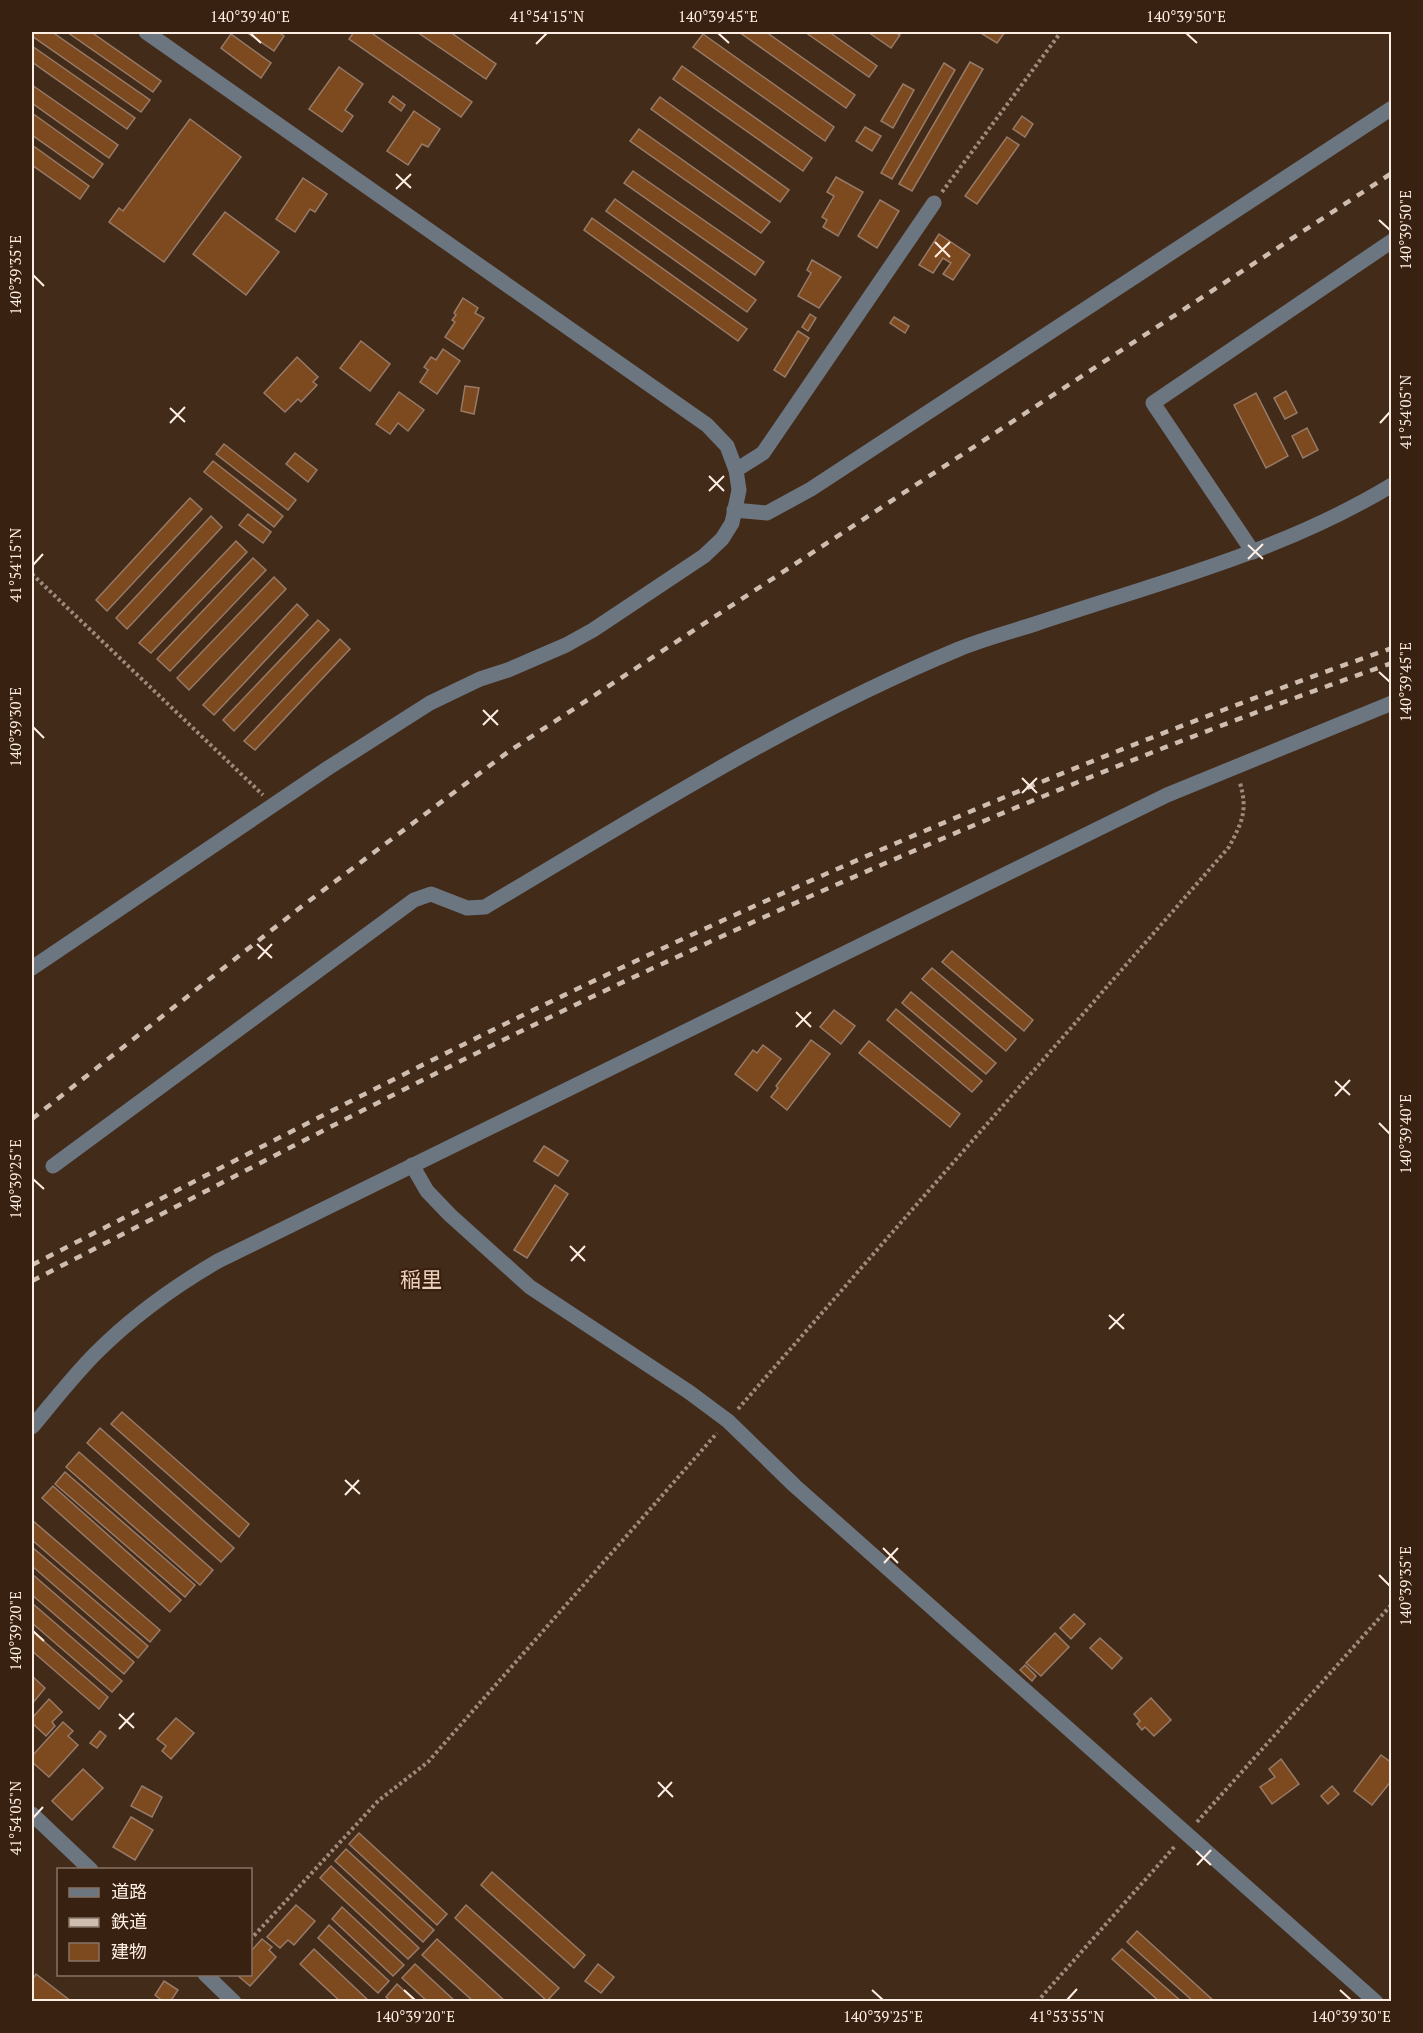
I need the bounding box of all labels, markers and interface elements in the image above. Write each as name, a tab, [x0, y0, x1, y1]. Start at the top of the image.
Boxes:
text: 140°39'40"E	[210, 6, 290, 26]
text: 41°54'15"N	[510, 6, 584, 26]
text: 140°39'45"E	[678, 6, 758, 26]
text: 140°39'50"E	[1146, 6, 1226, 26]
text: 140°39'50"E	[1395, 190, 1415, 270]
text: 140°39'35"E	[5, 235, 25, 315]
text: 41°54'05"N	[1395, 375, 1415, 449]
text: 41°54'15"N	[5, 528, 25, 602]
text: 140°39'45"E	[1395, 642, 1415, 722]
text: 140°39'30"E	[5, 687, 25, 767]
text: 140°39'40"E	[1395, 1094, 1415, 1174]
text: 140°39'25"E	[5, 1139, 25, 1219]
district label: 稲里	[400, 1265, 442, 1293]
text: 140°39'35"E	[1395, 1546, 1415, 1626]
text: 140°39'20"E	[5, 1591, 25, 1671]
text: 41°54'05"N	[5, 1781, 25, 1855]
legend	[57, 1868, 252, 1976]
text: 道路	[111, 1879, 147, 1903]
text: 鉄道	[111, 1909, 147, 1933]
text: 建物	[111, 1939, 147, 1963]
text: 140°39'20"E	[375, 2006, 455, 2026]
text: 140°39'25"E	[843, 2006, 923, 2026]
text: 41°53'55"N	[1030, 2006, 1104, 2026]
text: 140°39'30"E	[1311, 2006, 1391, 2026]

